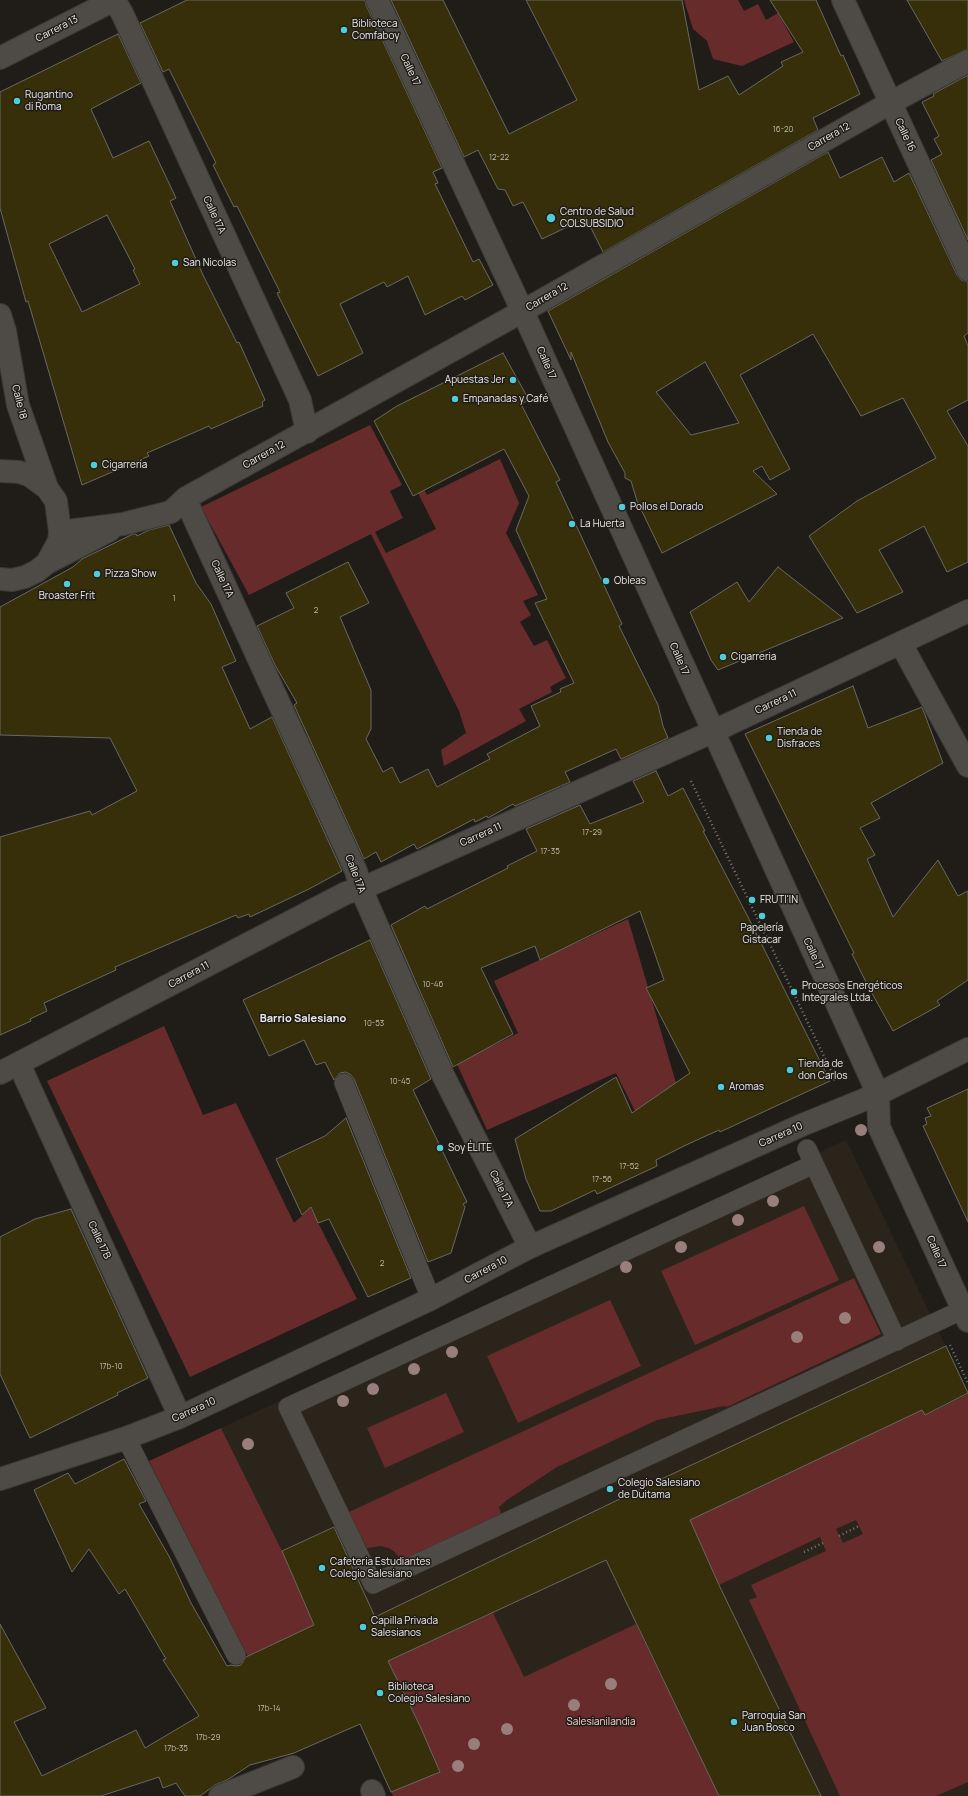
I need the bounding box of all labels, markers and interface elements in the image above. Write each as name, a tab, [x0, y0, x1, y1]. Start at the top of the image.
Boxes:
street label: Carrera 13	[34, 13, 80, 45]
place label: Biblioteca Comfaboy	[352, 18, 399, 42]
marker: Biblioteca Comfaboy	[339, 25, 349, 35]
street label: Calle 17	[397, 52, 423, 88]
place label: Rugantino di Roma	[25, 89, 73, 112]
marker: Rugantino di Roma	[12, 96, 22, 106]
street label: Calle 16	[892, 116, 918, 154]
street label: Carrera 12	[806, 120, 852, 154]
house number: 16-20	[773, 125, 793, 135]
house number: 12-22	[489, 153, 509, 163]
street label: Calle 17A	[200, 194, 228, 236]
place label: Centro de Salud COLSUBSIDIO	[560, 206, 634, 230]
marker: Centro de Salud COLSUBSIDIO	[545, 212, 557, 224]
place label: San Nicolas	[183, 257, 236, 269]
marker: San Nicolas	[170, 258, 180, 268]
street label: Carrera 12	[524, 280, 570, 314]
street label: Calle 17	[534, 345, 558, 381]
place label: Apuestas Jer	[445, 374, 505, 386]
marker: Apuestas Jer	[508, 375, 518, 385]
street label: Calle 18	[9, 384, 29, 420]
place label: Empanadas y Café	[463, 393, 548, 405]
marker: Empanadas y Café	[450, 394, 460, 404]
street label: Carrera 12	[241, 439, 287, 471]
place label: Cigarrería	[102, 459, 147, 471]
marker: Cigarrería	[89, 460, 99, 470]
place label: Pollos el Dorado	[630, 501, 703, 513]
marker: Pollos el Dorado	[617, 502, 627, 512]
place label: La Huerta	[580, 518, 624, 530]
marker: La Huerta	[567, 519, 577, 529]
street label: Calle 17A	[208, 558, 236, 600]
place label: Pizza Show	[105, 568, 157, 580]
marker: Pizza Show	[92, 569, 102, 579]
place label: Obleas	[614, 575, 646, 587]
marker: Obleas	[601, 576, 611, 586]
marker: Broaster Frit	[62, 579, 72, 589]
place label: Broaster Frit	[39, 590, 95, 602]
house number: 1	[172, 594, 176, 604]
house number: 2	[314, 606, 318, 616]
street label: Calle 17	[667, 641, 691, 677]
place label: Cigarreria	[731, 651, 776, 663]
marker: Cigarreria	[718, 652, 728, 662]
street label: Carrera 11	[753, 687, 799, 717]
place label: Tienda de Disfraces	[777, 726, 822, 750]
marker: Tienda de Disfraces	[764, 733, 774, 743]
street label: Carrera 11	[458, 820, 504, 850]
house number: 17-29	[582, 828, 602, 838]
house number: 17-35	[540, 847, 560, 857]
street label: Calle 17A	[342, 853, 368, 895]
place label: FRUTI'IN	[760, 894, 798, 906]
marker: FRUTI'IN	[747, 895, 757, 905]
marker: Papelería Gistacar	[757, 911, 767, 921]
place label: Papelería Gistacar	[741, 922, 783, 946]
street label: Calle 17	[800, 936, 826, 972]
street label: Carrera 11	[167, 959, 211, 991]
house number: 10-46	[422, 980, 444, 990]
place label: Procesos Energéticos Integrales Ltda.	[802, 980, 903, 1004]
marker: Procesos Energéticos Integrales Ltda.	[789, 987, 799, 997]
district label: Barrio Salesiano	[260, 1012, 346, 1026]
house number: 10-53	[364, 1019, 384, 1029]
place label: Tienda de don Carlos	[798, 1058, 848, 1082]
marker: Tienda de don Carlos	[785, 1065, 795, 1075]
house number: 10-45	[390, 1077, 410, 1087]
place label: Aromas	[729, 1081, 764, 1093]
marker: Aromas	[716, 1082, 726, 1092]
street label: Carrera 10	[757, 1120, 805, 1150]
place label: Soy ÉLITE	[448, 1142, 492, 1154]
marker: Soy ÉLITE	[435, 1143, 445, 1153]
house number: 17-52	[619, 1162, 639, 1172]
street label: Calle 17A	[487, 1168, 515, 1210]
house number: 17-56	[592, 1175, 612, 1185]
street label: Calle 17B	[85, 1219, 113, 1261]
street label: Calle 17	[924, 1234, 948, 1270]
street label: Carrera 10	[463, 1254, 509, 1286]
house number: 2	[380, 1259, 384, 1269]
house number: 17b-10	[99, 1362, 123, 1372]
street label: Carrera 10	[170, 1395, 218, 1425]
place label: Colegio Salesiano de Duitama	[618, 1477, 700, 1500]
marker: Colegio Salesiano de Duitama	[605, 1484, 615, 1494]
place label: Cafeteria Estudiantes Colegio Salesiano	[330, 1556, 431, 1580]
marker: Cafeteria Estudiantes Colegio Salesiano	[317, 1563, 327, 1573]
place label: Capilla Privada Salesianos	[371, 1615, 438, 1638]
marker: Capilla Privada Salesianos	[358, 1622, 368, 1632]
place label: Biblioteca Colegio Salesiano	[388, 1681, 470, 1704]
marker: Biblioteca Colegio Salesiano	[375, 1688, 385, 1698]
house number: 17b-14	[257, 1704, 281, 1714]
place label: Parroquia San Juan Bosco	[742, 1710, 806, 1734]
park label: Salesianilandia	[567, 1716, 635, 1728]
marker: Parroquia San Juan Bosco	[729, 1717, 739, 1727]
house number: 17b-29	[196, 1733, 220, 1743]
house number: 17b-35	[164, 1744, 188, 1754]

